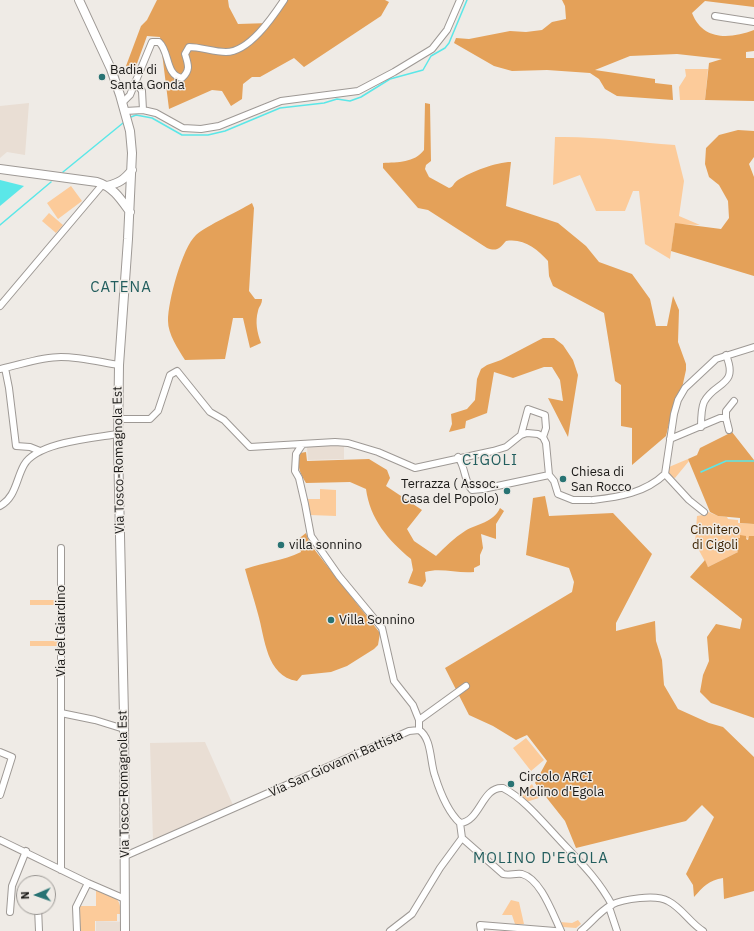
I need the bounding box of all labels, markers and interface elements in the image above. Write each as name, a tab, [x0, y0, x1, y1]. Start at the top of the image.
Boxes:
place label: Badia di Santa Gonda	[110, 62, 185, 93]
marker: Badia di Santa Gonda	[97, 72, 107, 82]
district label: CATENA	[90, 279, 152, 297]
street label: Via Tosco-Romagnola Est	[110, 386, 128, 534]
district label: CIGOLI	[462, 452, 518, 470]
place label: Chiesa di San Rocco	[571, 464, 632, 495]
marker: Chiesa di San Rocco	[558, 474, 568, 484]
place label: Terrazza ( Assoc. Casa del Popolo)	[401, 476, 499, 507]
marker: Terrazza ( Assoc. Casa del Popolo)	[502, 486, 512, 496]
park label: Cimitero di Cigoli	[690, 522, 740, 553]
place label: villa sonnino	[289, 537, 362, 553]
marker: villa sonnino	[276, 540, 286, 550]
street label: Via del Giardino	[53, 585, 69, 677]
place label: Villa Sonnino	[339, 612, 415, 628]
marker: Villa Sonnino	[326, 615, 336, 625]
street label: Via Tosco-Romagnola Est	[115, 710, 133, 858]
street label: Via San Giovanni Battista	[266, 727, 406, 801]
place label: Circolo ARCI Molino d'Egola	[519, 769, 604, 800]
marker: Circolo ARCI Molino d'Egola	[506, 779, 516, 789]
district label: MOLINO D'EGOLA	[473, 850, 609, 868]
north arrow	[16, 875, 56, 915]
text: N	[18, 891, 32, 900]

